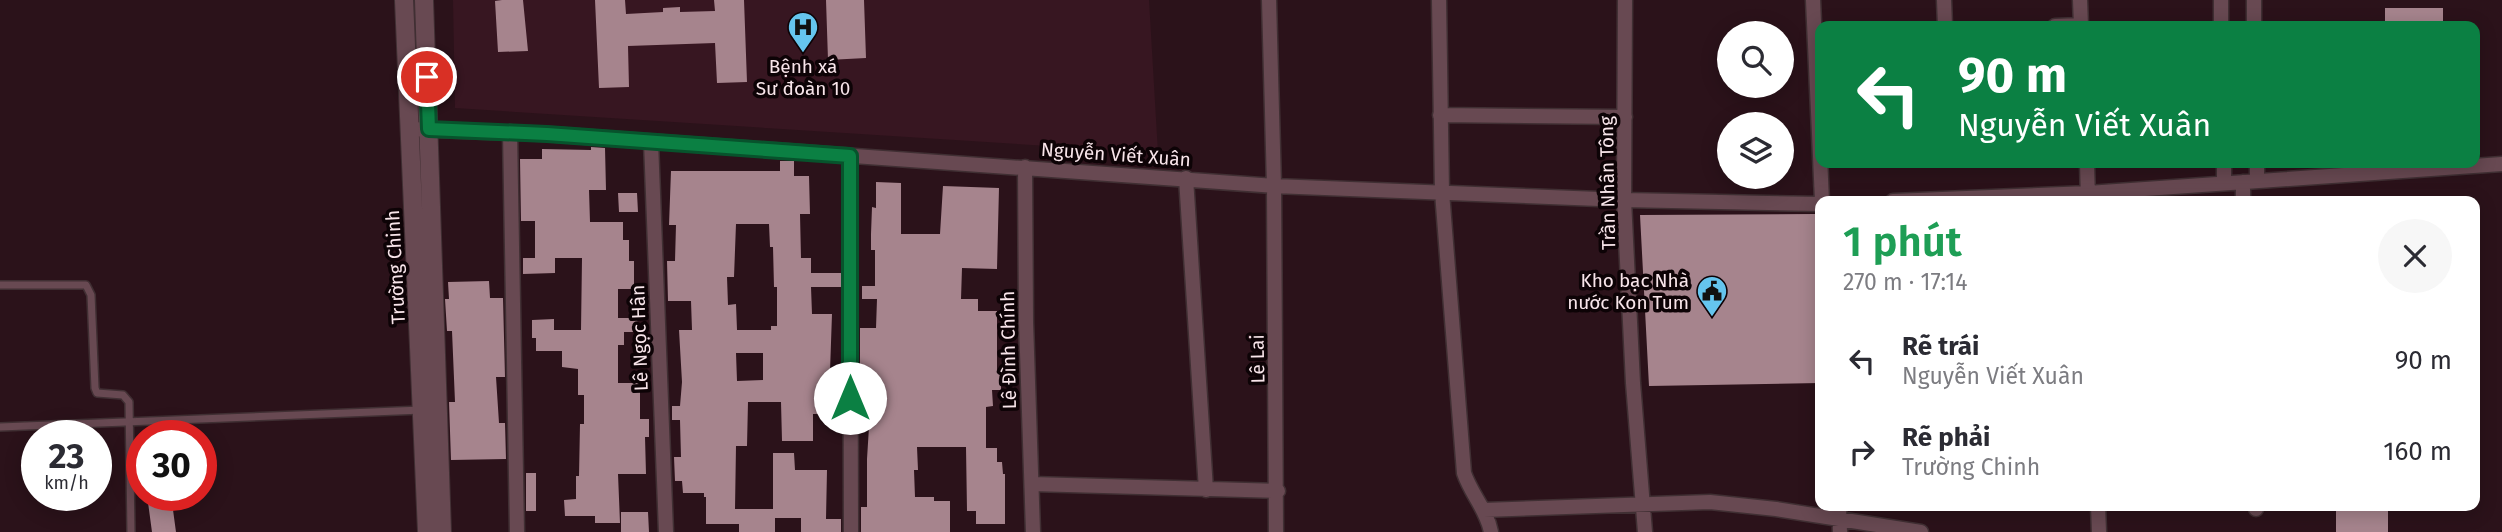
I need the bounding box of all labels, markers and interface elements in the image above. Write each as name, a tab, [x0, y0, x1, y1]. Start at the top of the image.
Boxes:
hospital icon: Bệnh xá Sư đoàn 10	[786, 10, 820, 54]
map controls	[1717, 21, 1794, 189]
button: search	[1717, 21, 1794, 98]
text: 90 m	[1958, 46, 2067, 105]
pin	[397, 47, 457, 107]
icon: left	[1843, 49, 1934, 140]
place label: Bệnh xá Sư đoàn 10	[756, 55, 850, 100]
icon: arrive	[408, 58, 446, 96]
text: Nguyễn Viết Xuân	[1958, 106, 2211, 144]
button: layers	[1717, 112, 1794, 189]
street label: Trần Nhân Tông	[1595, 116, 1620, 250]
street label: Nguyễn Viết Xuân	[1040, 138, 1192, 171]
street label: Trường Chinh	[381, 209, 410, 325]
text: 1 phút	[1843, 217, 1962, 267]
button: close	[2378, 219, 2452, 293]
text: 270 m · 17:14	[1843, 268, 1967, 296]
place label: Kho bạc Nhà nước Kon Tum	[1567, 269, 1689, 314]
public building icon: Kho bạc Nhà nước Kon Tum	[1695, 274, 1729, 318]
street label: Lê Ngọc Hân	[626, 284, 653, 392]
street label: Lê Đình Chính	[996, 290, 1021, 410]
text: Rẽ trái	[1902, 331, 1979, 362]
street label: Lê Lai	[1246, 334, 1269, 384]
icon: left	[1843, 342, 1881, 380]
text: 90 m	[2395, 345, 2452, 376]
position arrow	[813, 361, 887, 435]
text: Nguyễn Viết Xuân	[1902, 362, 2084, 390]
speed limit sign: 30	[126, 420, 217, 511]
text: Rẽ phải	[1902, 422, 1990, 453]
icon: right	[1843, 433, 1881, 471]
text: 23	[48, 435, 85, 477]
text: 160 m	[2383, 436, 2452, 467]
text: Trường Chinh	[1902, 453, 2040, 481]
text: km/h	[44, 472, 89, 494]

